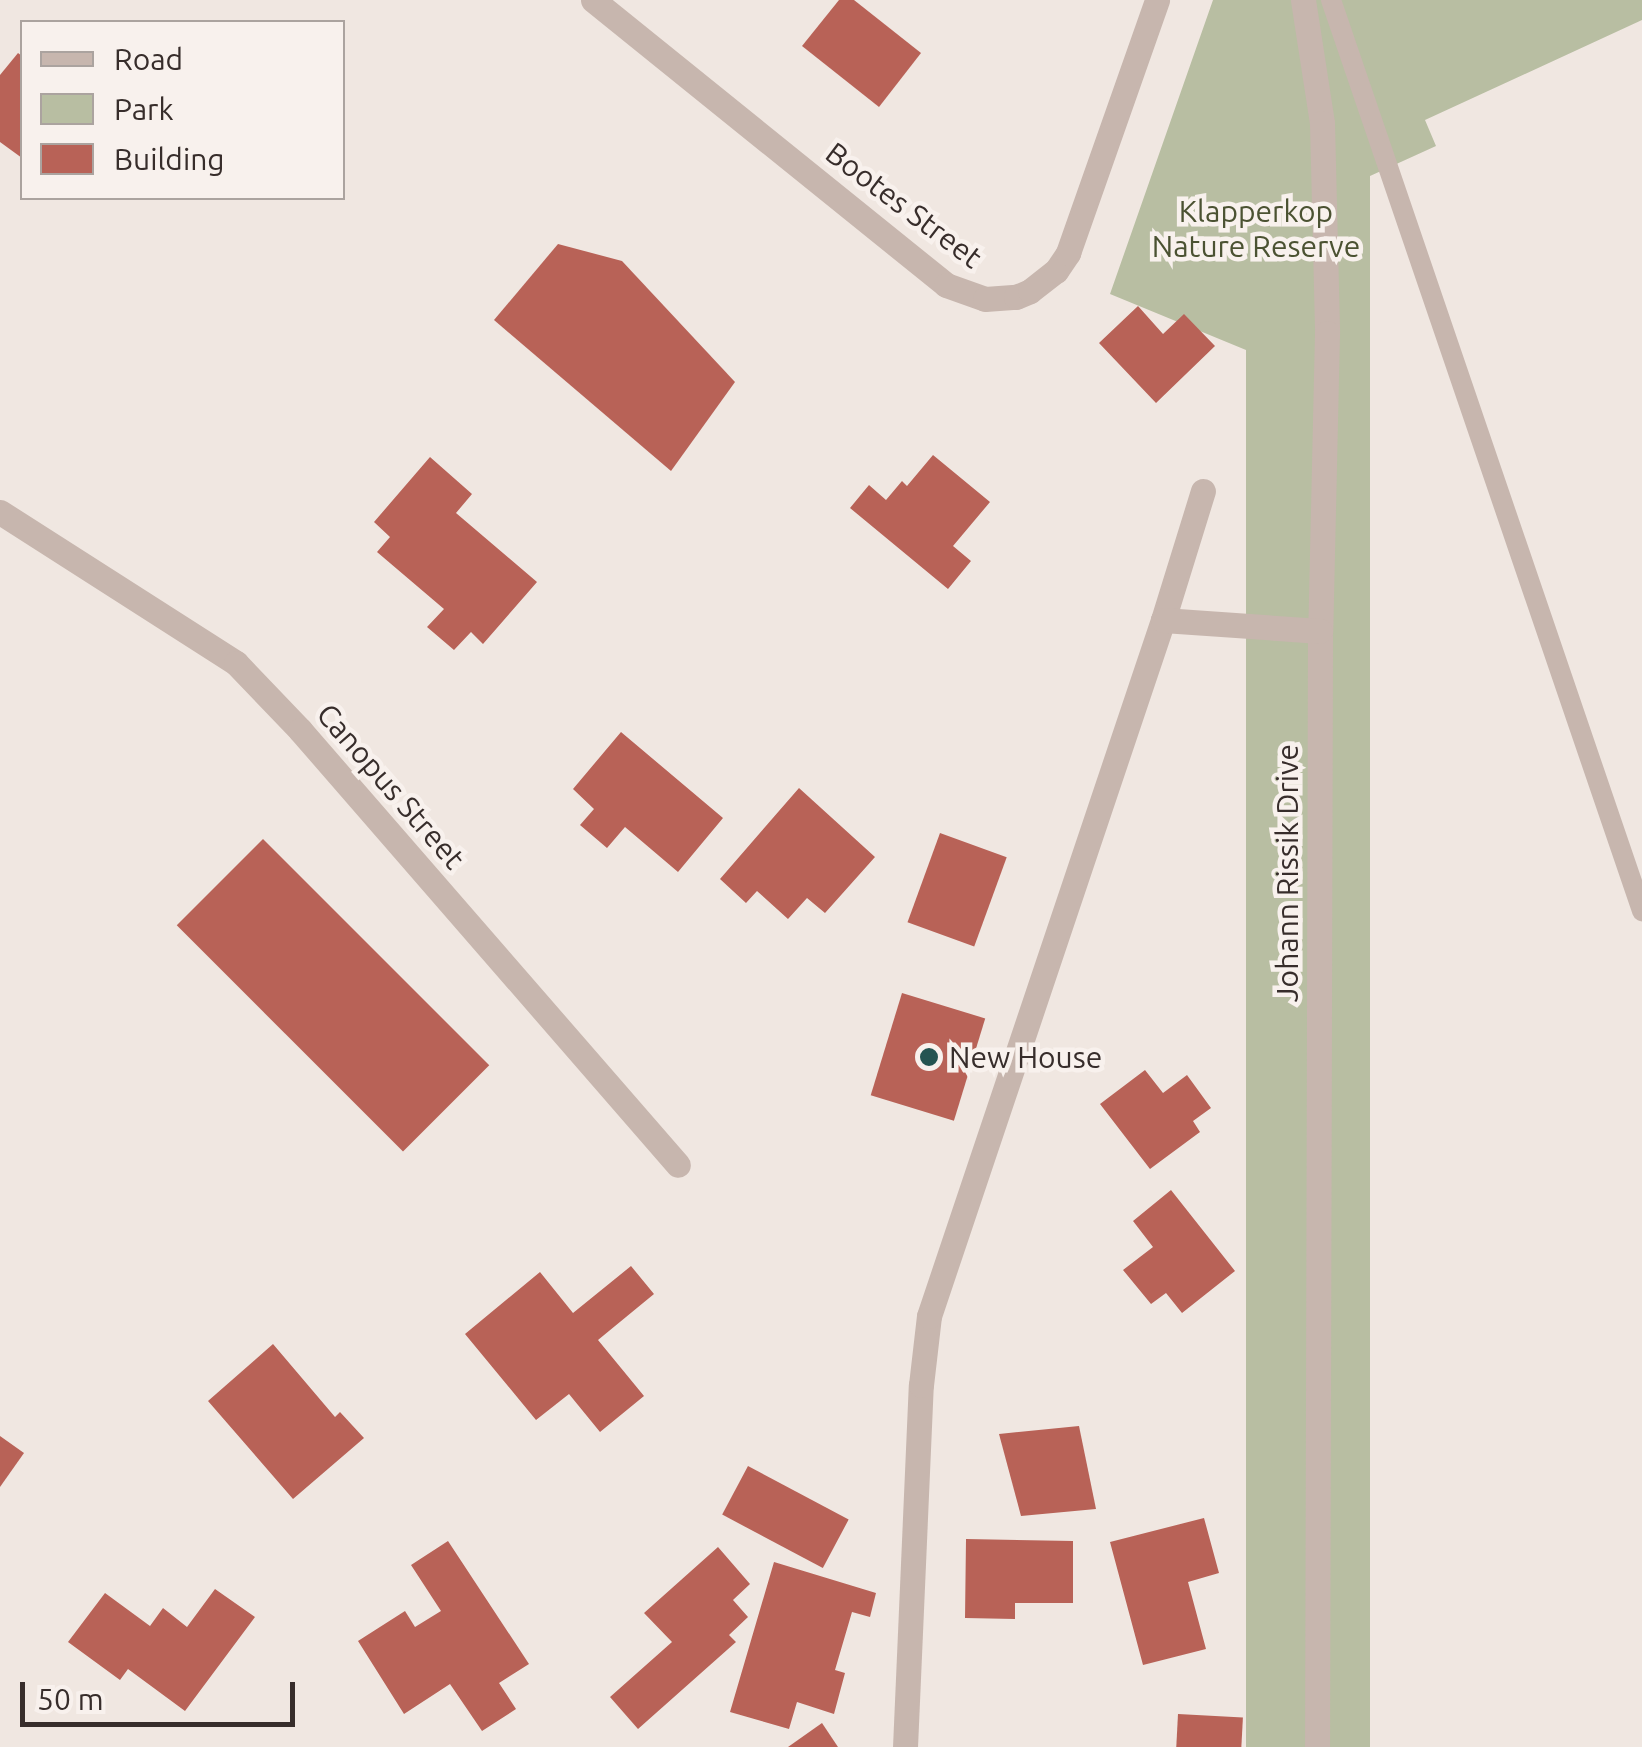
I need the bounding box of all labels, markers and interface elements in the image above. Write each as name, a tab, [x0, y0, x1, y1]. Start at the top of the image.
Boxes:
legend	[20, 20, 345, 200]
text: Road	[114, 42, 183, 76]
text: Park	[114, 92, 174, 126]
street label: Bootes Street	[819, 135, 989, 275]
text: Building	[114, 142, 225, 176]
park label: Klapperkop Nature Reserve	[1152, 193, 1360, 264]
street label: Canopus Street	[310, 696, 472, 876]
street label: Johann Rissik Drive	[1269, 744, 1305, 1002]
place label: New House	[949, 1039, 1102, 1075]
marker: New House	[918, 1046, 940, 1068]
scale bar	[25, 1662, 300, 1724]
text: 50 m	[37, 1682, 104, 1716]

